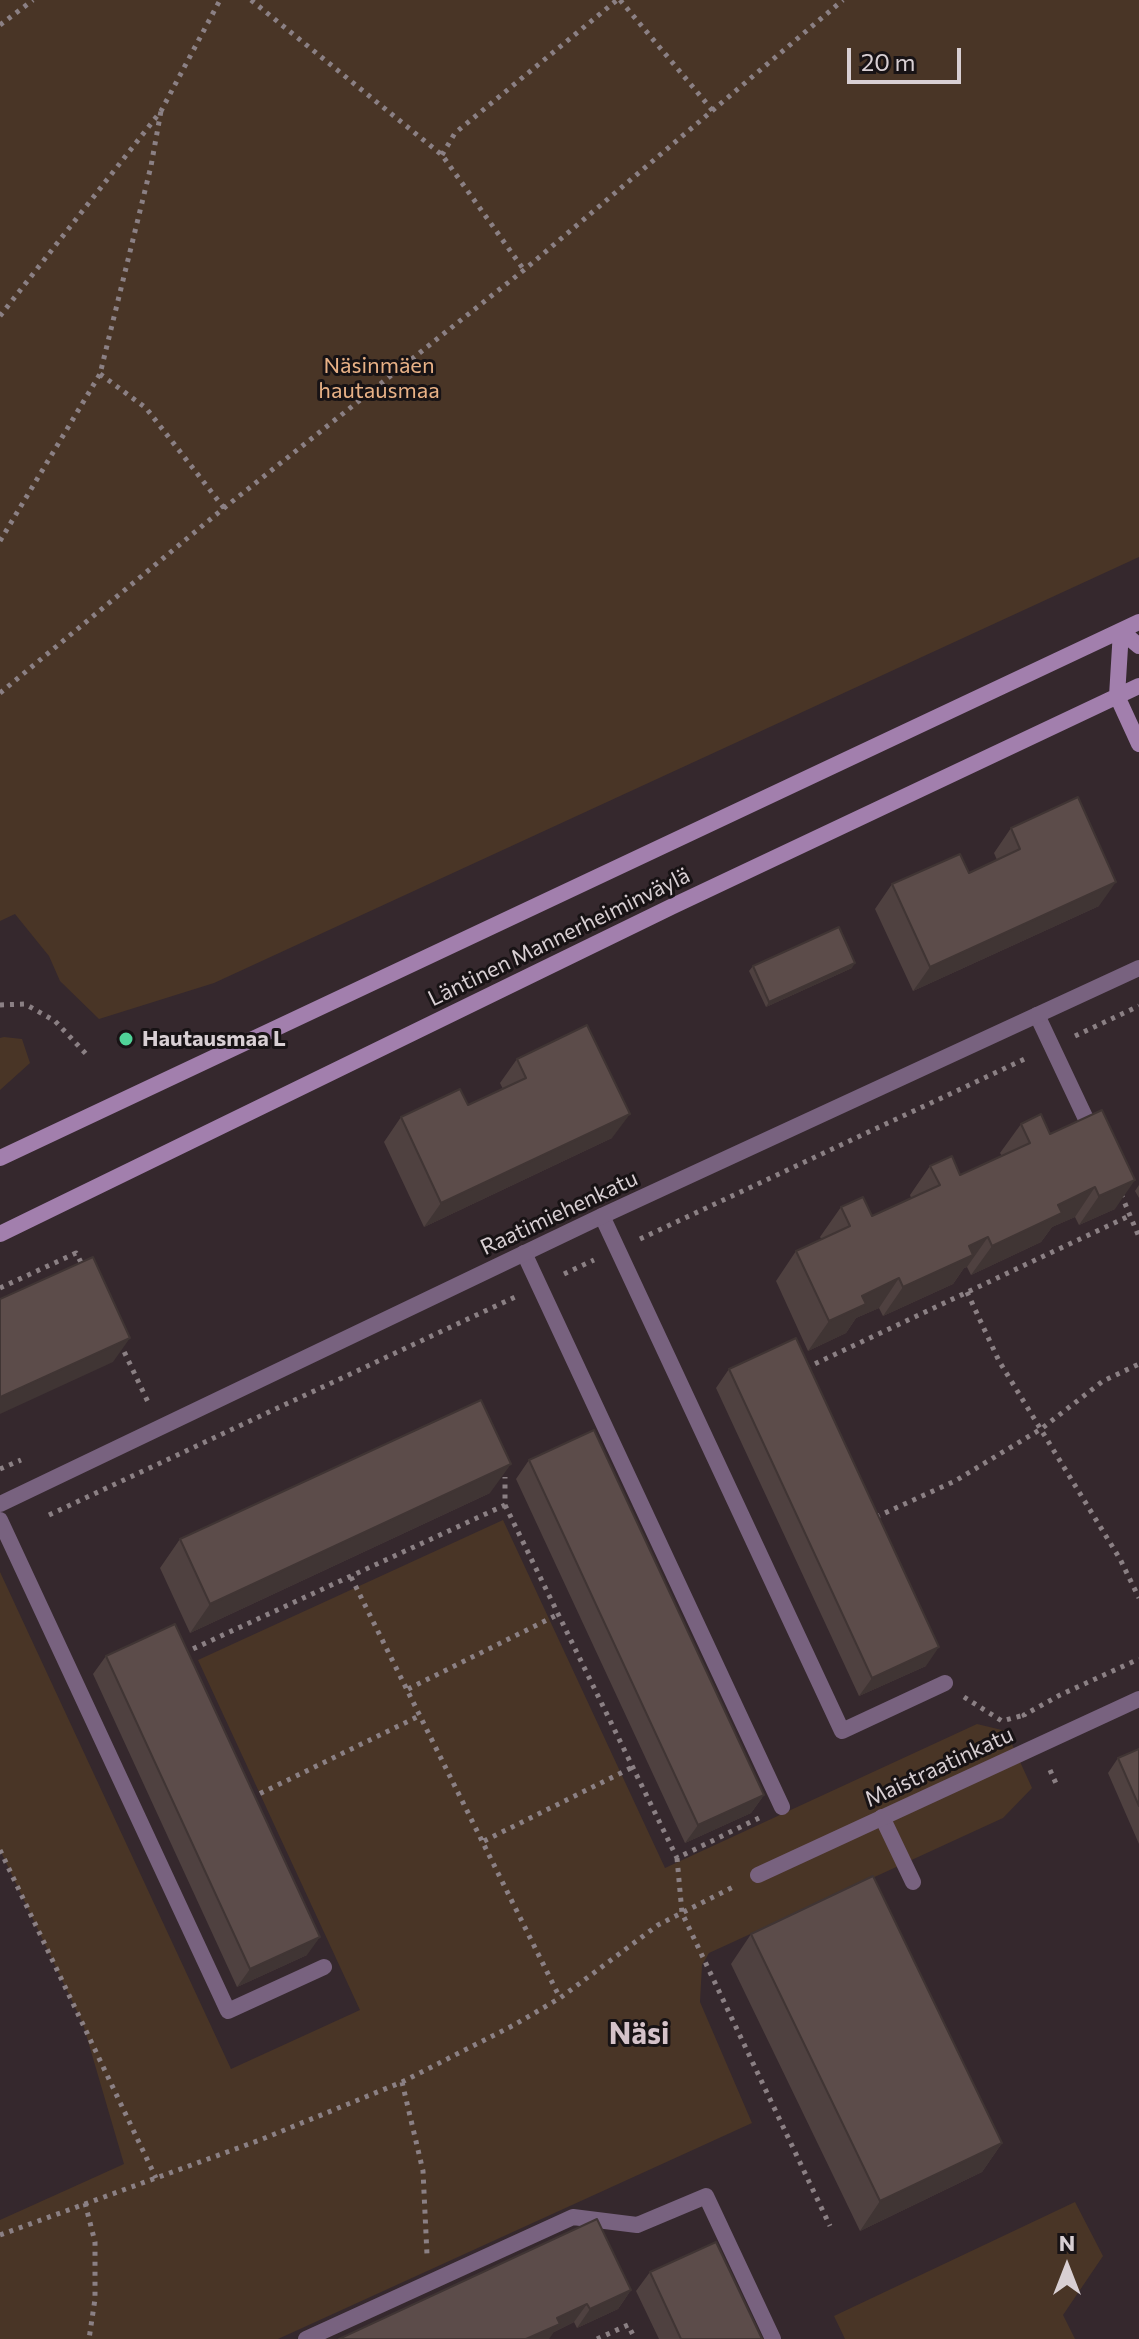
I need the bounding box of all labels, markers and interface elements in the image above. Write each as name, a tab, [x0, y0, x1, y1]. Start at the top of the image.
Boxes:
scale bar	[851, 32, 965, 82]
text: 20 m	[861, 47, 915, 76]
park label: Näsinmäen hautausmaa	[318, 353, 440, 404]
street label: Läntinen Mannerheiminväylä	[424, 862, 694, 1012]
place label: Hautausmaa L	[142, 1026, 286, 1052]
marker: Hautausmaa L	[117, 1030, 135, 1048]
street label: Raatimiehenkatu	[476, 1165, 642, 1261]
street label: Maistraatinkatu	[861, 1721, 1017, 1813]
district label: Näsi	[609, 2016, 669, 2052]
north arrow	[1027, 2227, 1107, 2307]
text: N	[1059, 2229, 1075, 2256]

